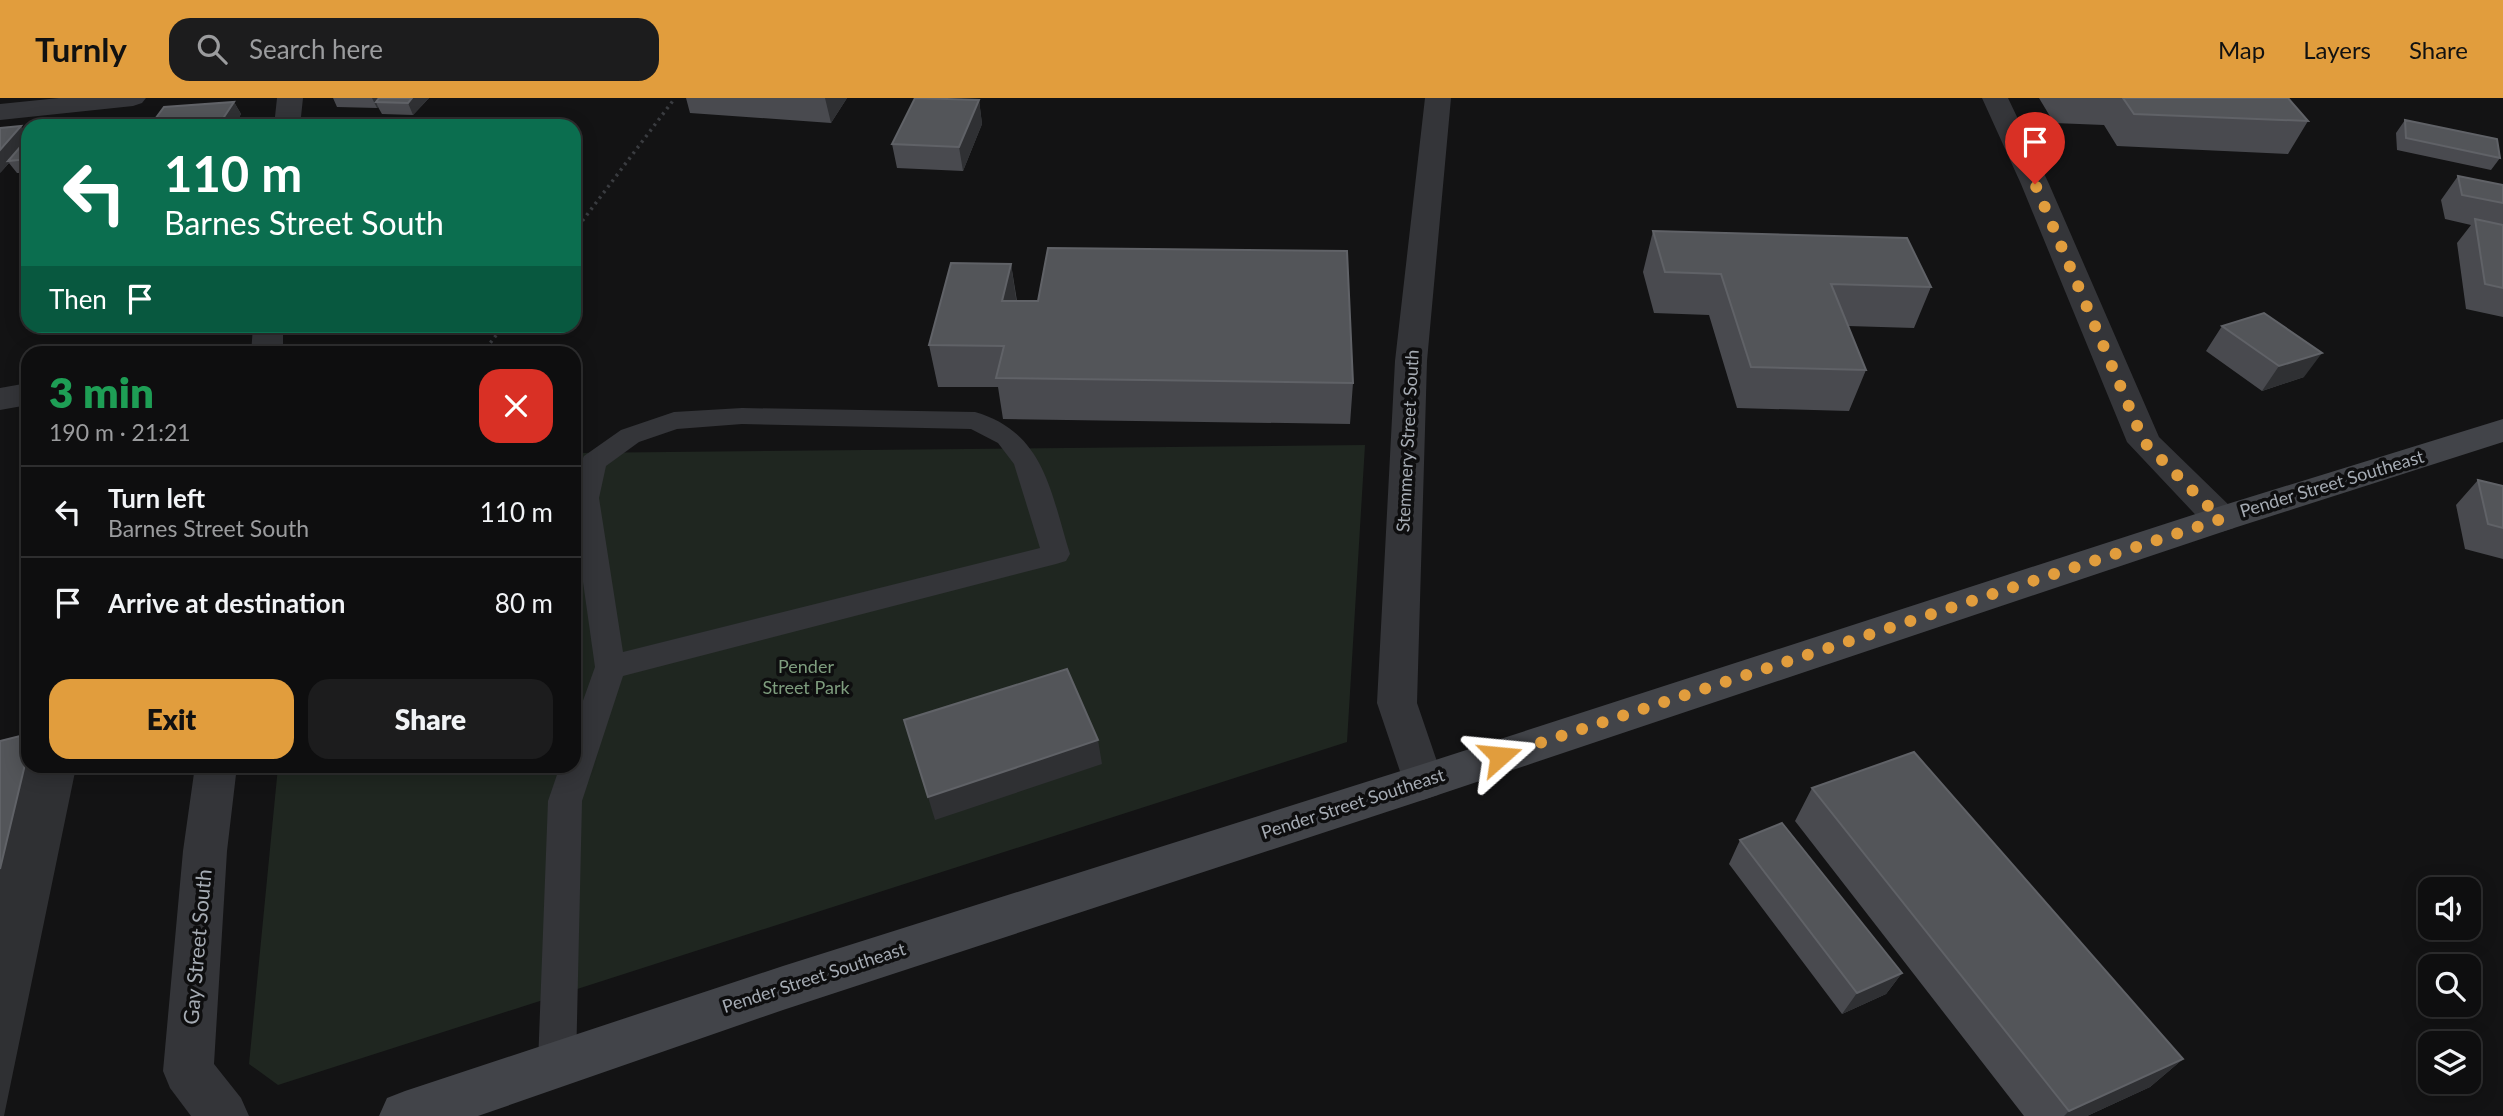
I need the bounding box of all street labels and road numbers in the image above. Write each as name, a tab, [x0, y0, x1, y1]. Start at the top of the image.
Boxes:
street label: Stemmery Street South	[1391, 349, 1423, 533]
street label: Pender Street Southeast	[2237, 444, 2427, 522]
street label: Pender Street Southeast	[1258, 763, 1448, 843]
street label: Gay Street South	[177, 868, 216, 1026]
street label: Pender Street Southeast	[719, 937, 909, 1017]

